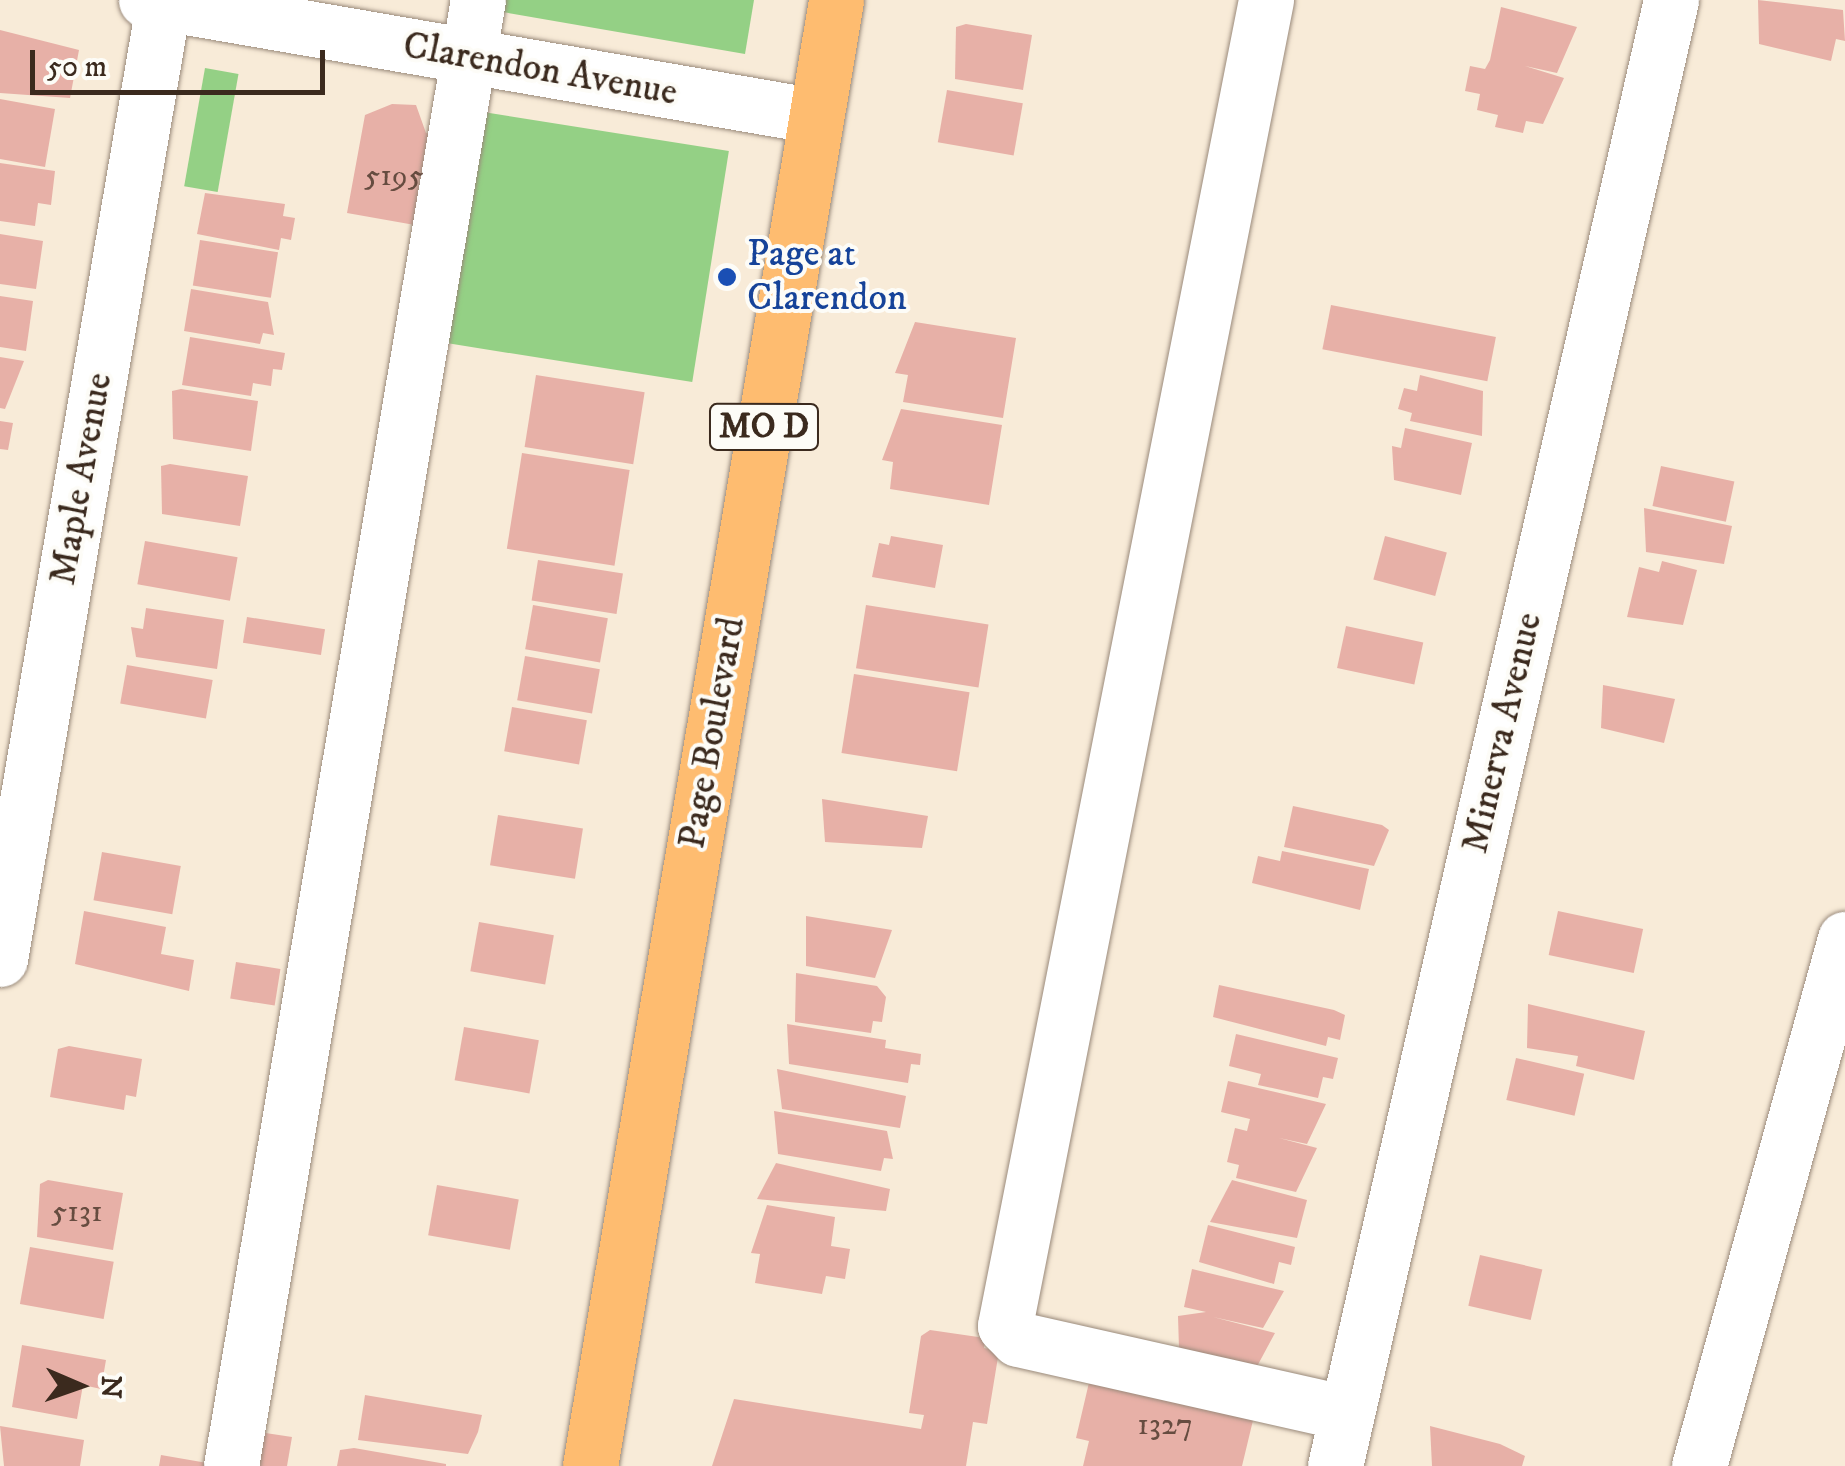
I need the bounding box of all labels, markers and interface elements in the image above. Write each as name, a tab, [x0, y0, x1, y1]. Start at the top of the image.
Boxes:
street label: Clarendon Avenue	[399, 23, 681, 117]
scale bar	[35, 30, 330, 92]
text: 50 m	[47, 49, 107, 86]
house number: 5195	[364, 157, 424, 195]
place label: Page at Clarendon	[747, 232, 907, 322]
marker: Page at Clarendon	[716, 266, 738, 288]
street label: Maple Avenue	[41, 369, 123, 589]
road number: MO D	[706, 397, 822, 457]
street label: Minerva Avenue	[1453, 608, 1553, 858]
street label: Page Boulevard	[670, 614, 756, 852]
house number: 5131	[51, 1193, 103, 1231]
north arrow	[30, 1336, 130, 1436]
text: N	[93, 1375, 128, 1399]
house number: 1327	[1137, 1406, 1193, 1444]

